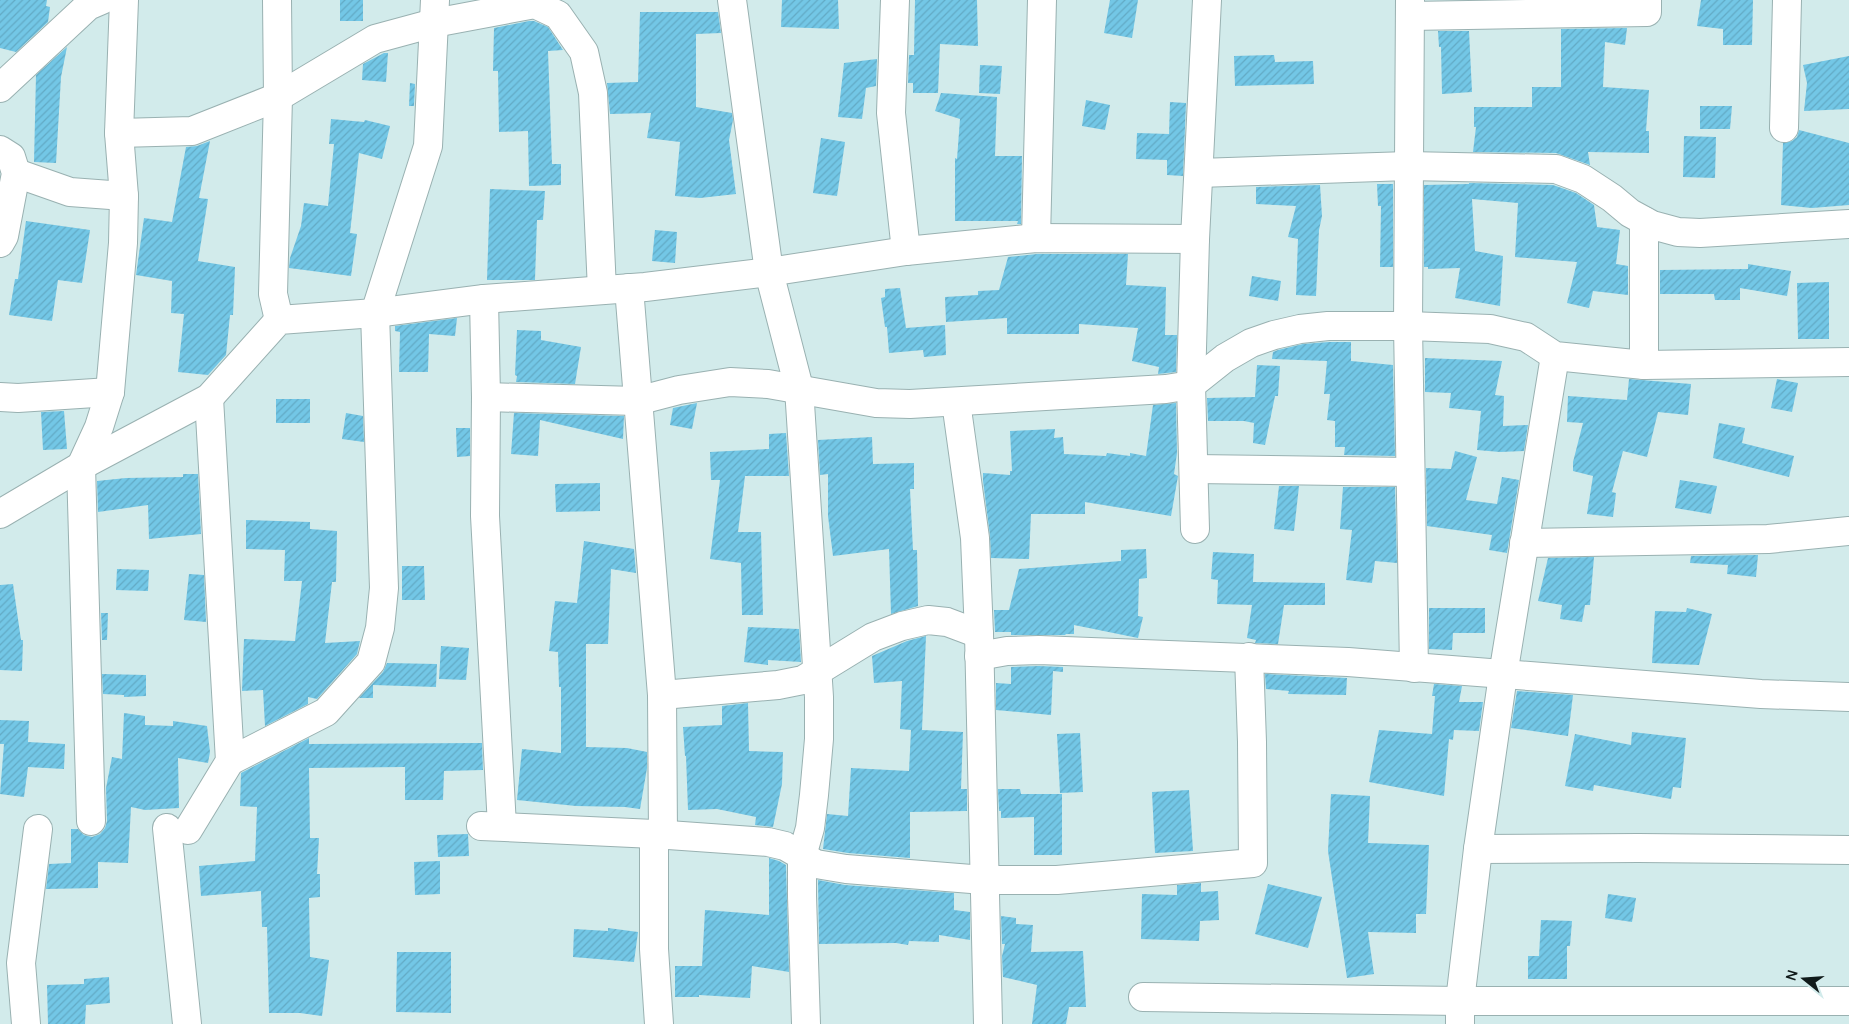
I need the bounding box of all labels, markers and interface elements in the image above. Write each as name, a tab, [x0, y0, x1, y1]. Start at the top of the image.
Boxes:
north arrow	[1779, 954, 1829, 1004]
text: N	[1781, 967, 1802, 983]

